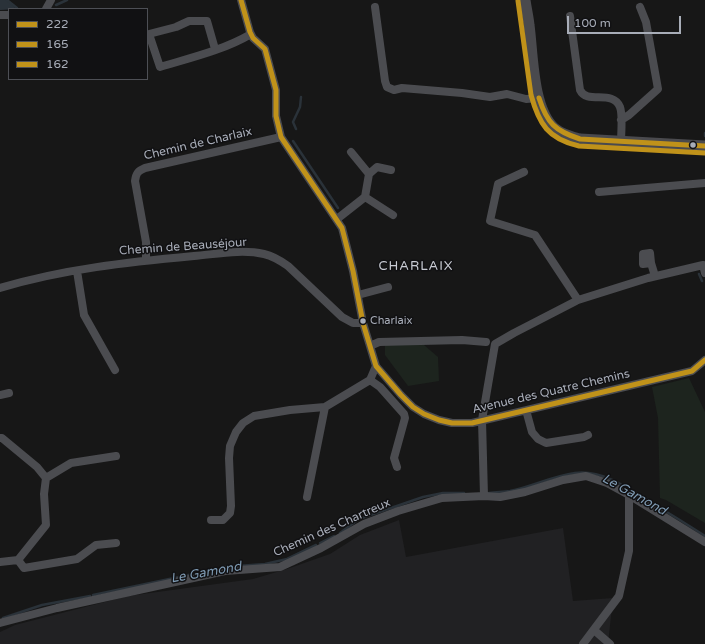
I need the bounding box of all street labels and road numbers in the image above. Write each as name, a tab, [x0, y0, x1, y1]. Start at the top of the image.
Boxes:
street label: Chemin de Charlaix	[143, 125, 253, 163]
street label: Chemin de Beauséjour	[119, 235, 247, 259]
street label: Avenue des Quatre Chemins	[471, 367, 631, 417]
street label: Chemin des Chartreux	[271, 496, 393, 560]

